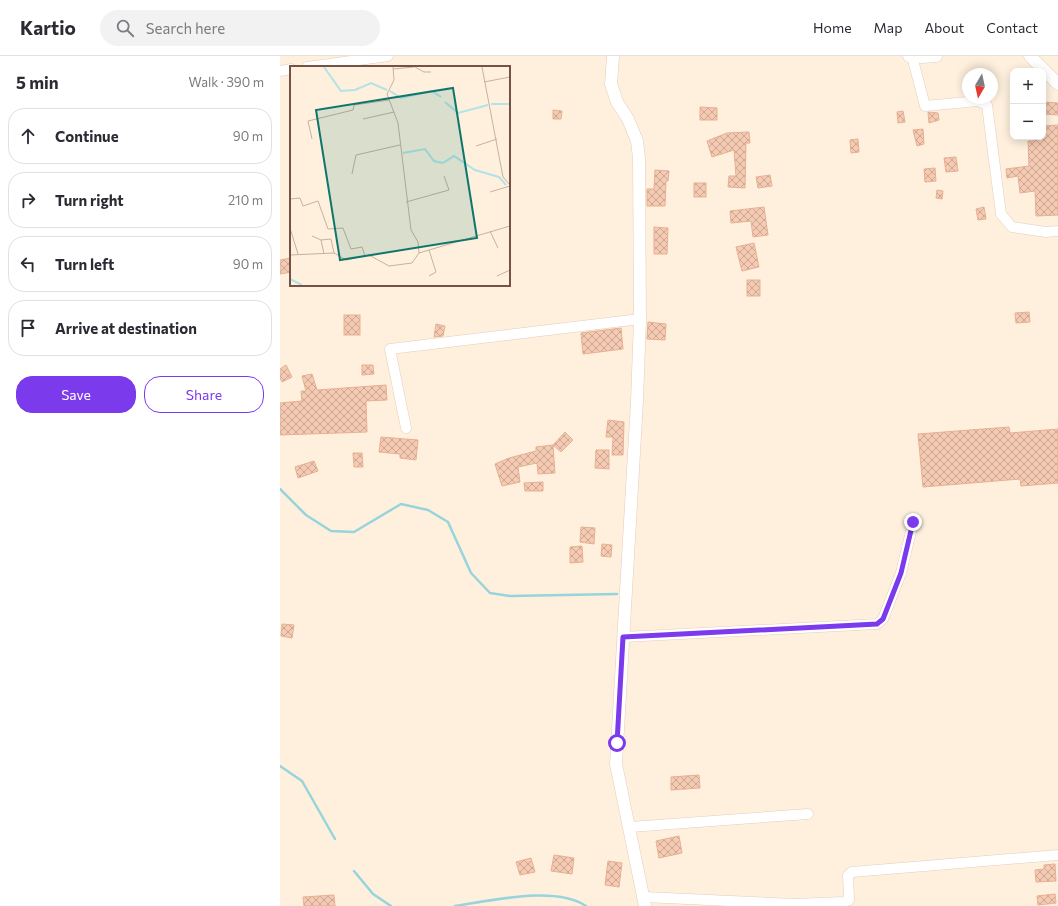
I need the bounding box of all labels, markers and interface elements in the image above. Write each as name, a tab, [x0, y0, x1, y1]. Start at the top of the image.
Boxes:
search box	[100, 10, 380, 46]
text: Kartio	[20, 16, 76, 39]
icon: search	[114, 17, 136, 39]
text: Search here	[146, 19, 225, 37]
text: Home	[813, 19, 852, 36]
text: Map	[874, 19, 902, 36]
text: About	[924, 19, 964, 36]
text: Contact	[986, 19, 1038, 36]
inset map	[290, 66, 510, 286]
north arrow	[962, 68, 998, 104]
map controls	[1010, 68, 1046, 140]
button: +	[1010, 68, 1046, 104]
text: 5 min	[16, 72, 59, 93]
text: Walk · 390 m	[189, 74, 264, 90]
button: −	[1010, 104, 1046, 140]
icon: ahead	[17, 125, 39, 147]
text: Continue	[55, 127, 119, 145]
text: 90 m	[233, 128, 263, 144]
icon: right	[17, 189, 39, 211]
text: Turn right	[55, 191, 124, 209]
text: 210 m	[228, 192, 263, 208]
icon: left	[17, 253, 39, 275]
text: Turn left	[55, 255, 114, 273]
text: 90 m	[233, 256, 263, 272]
icon: arrive	[17, 317, 39, 339]
text: Arrive at destination	[55, 319, 197, 337]
button: Save	[16, 376, 136, 413]
button: Share	[144, 376, 264, 413]
route end	[904, 513, 922, 531]
route start	[608, 734, 626, 752]

